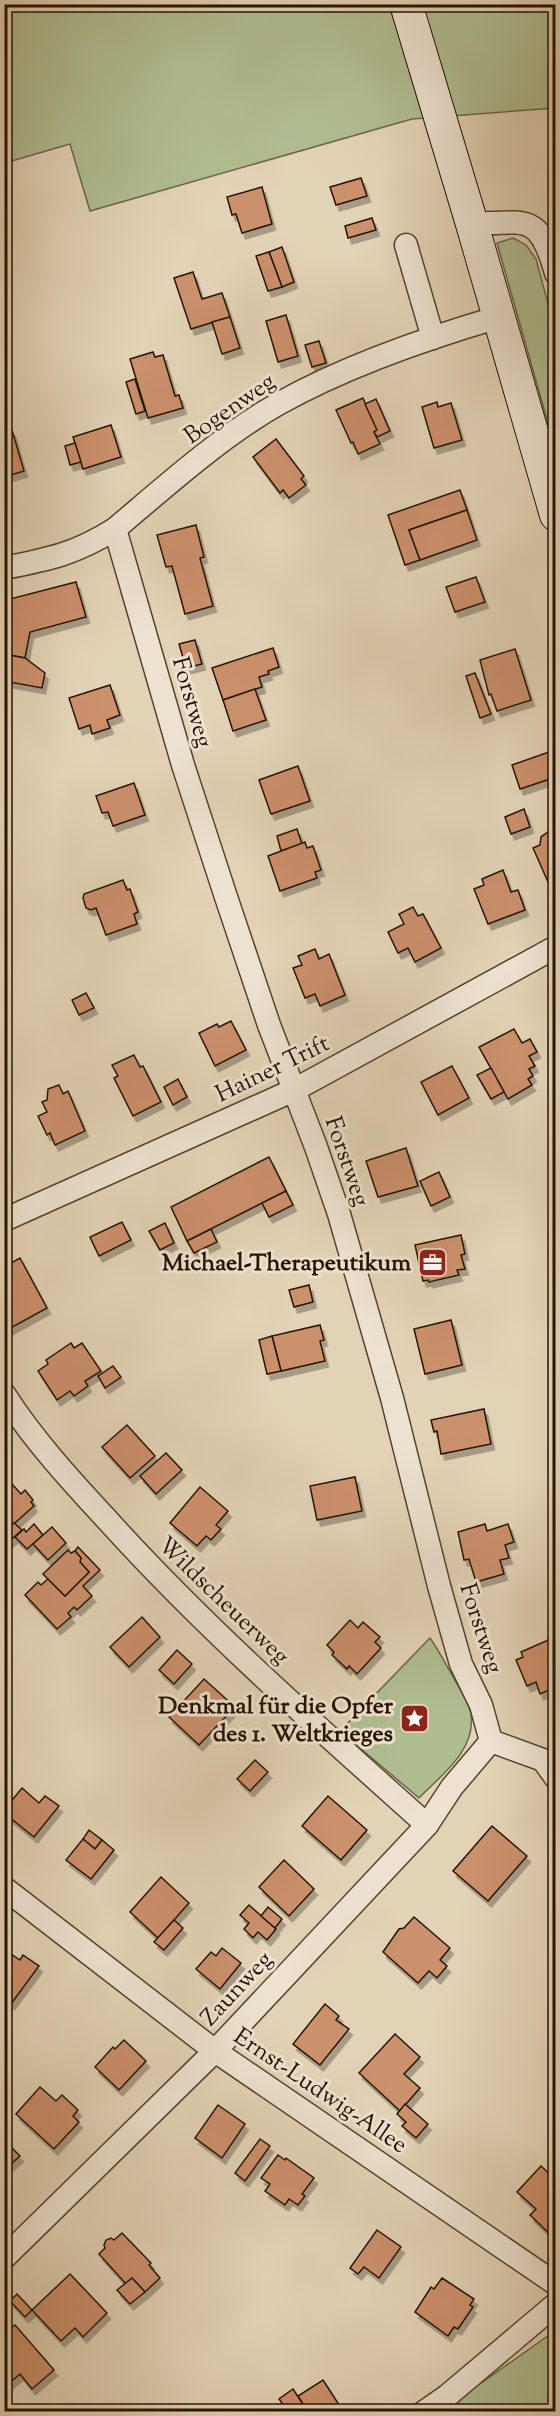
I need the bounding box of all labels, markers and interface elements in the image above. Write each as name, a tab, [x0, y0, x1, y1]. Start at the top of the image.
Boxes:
street label: Bogenweg	[178, 366, 283, 454]
street label: Forstweg	[162, 653, 220, 752]
street label: Hainer Trift	[210, 1028, 336, 1112]
street label: Forstweg	[315, 1112, 377, 1211]
office icon: Michael-Therapeutikum	[416, 1246, 448, 1278]
place label: Michael-Therapeutikum	[162, 1247, 411, 1281]
street label: Wildscheuerweg	[149, 1530, 296, 1673]
street label: Forstweg	[450, 1579, 511, 1678]
place label: Denkmal für die Opfer des 1. Weltkrieges	[158, 1690, 394, 1752]
place icon: Denkmal für die Opfer des 1. Weltkrieges	[398, 1703, 430, 1735]
street label: Zaunweg	[194, 1944, 281, 2034]
street label: Ernst-Ludwig-Allee	[226, 2021, 414, 2163]

